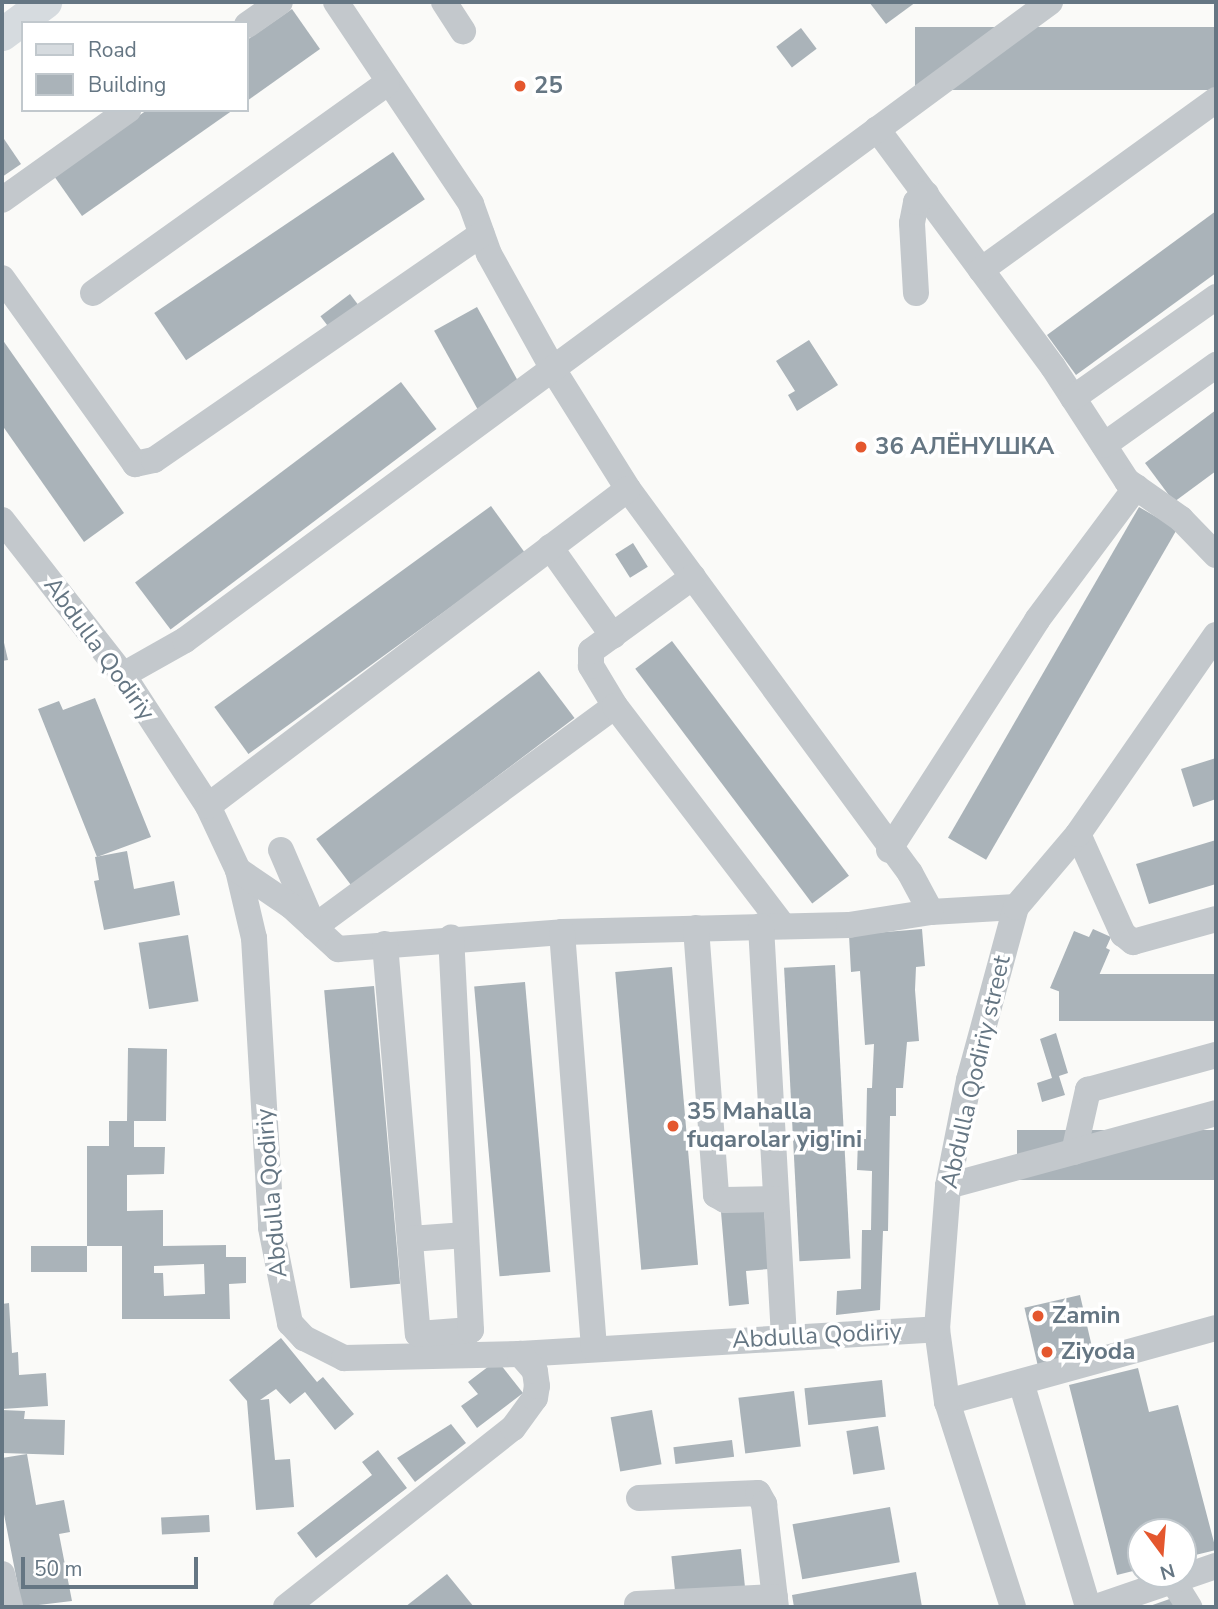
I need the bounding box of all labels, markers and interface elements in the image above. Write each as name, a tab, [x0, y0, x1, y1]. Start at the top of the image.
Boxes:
legend	[21, 21, 248, 112]
text: Road	[88, 36, 137, 64]
text: Building	[88, 71, 166, 99]
place label: 25	[534, 72, 563, 100]
marker: 25	[512, 78, 528, 94]
place label: 36 АЛЁНУШКА	[875, 433, 1054, 461]
marker: 36 АЛЁНУШКА	[853, 439, 869, 455]
street label: Abdulla Qodiriy	[37, 572, 161, 726]
street label: Abdulla Qodiriy street	[935, 953, 1017, 1191]
place label: 35 Mahalla fuqarolar yig'ini	[687, 1098, 862, 1154]
street label: Abdulla Qodiriy	[250, 1107, 294, 1279]
marker: 35 Mahalla fuqarolar yig'ini	[665, 1118, 681, 1134]
place label: Zamin	[1052, 1302, 1121, 1330]
marker: Zamin	[1030, 1308, 1046, 1324]
street label: Abdulla Qodiriy	[731, 1317, 903, 1355]
place label: Ziyoda	[1061, 1338, 1135, 1366]
marker: Ziyoda	[1039, 1344, 1055, 1360]
north arrow	[1127, 1518, 1197, 1588]
scale bar	[24, 1542, 201, 1586]
text: 50 m	[34, 1555, 83, 1583]
text: N	[1157, 1557, 1178, 1586]

